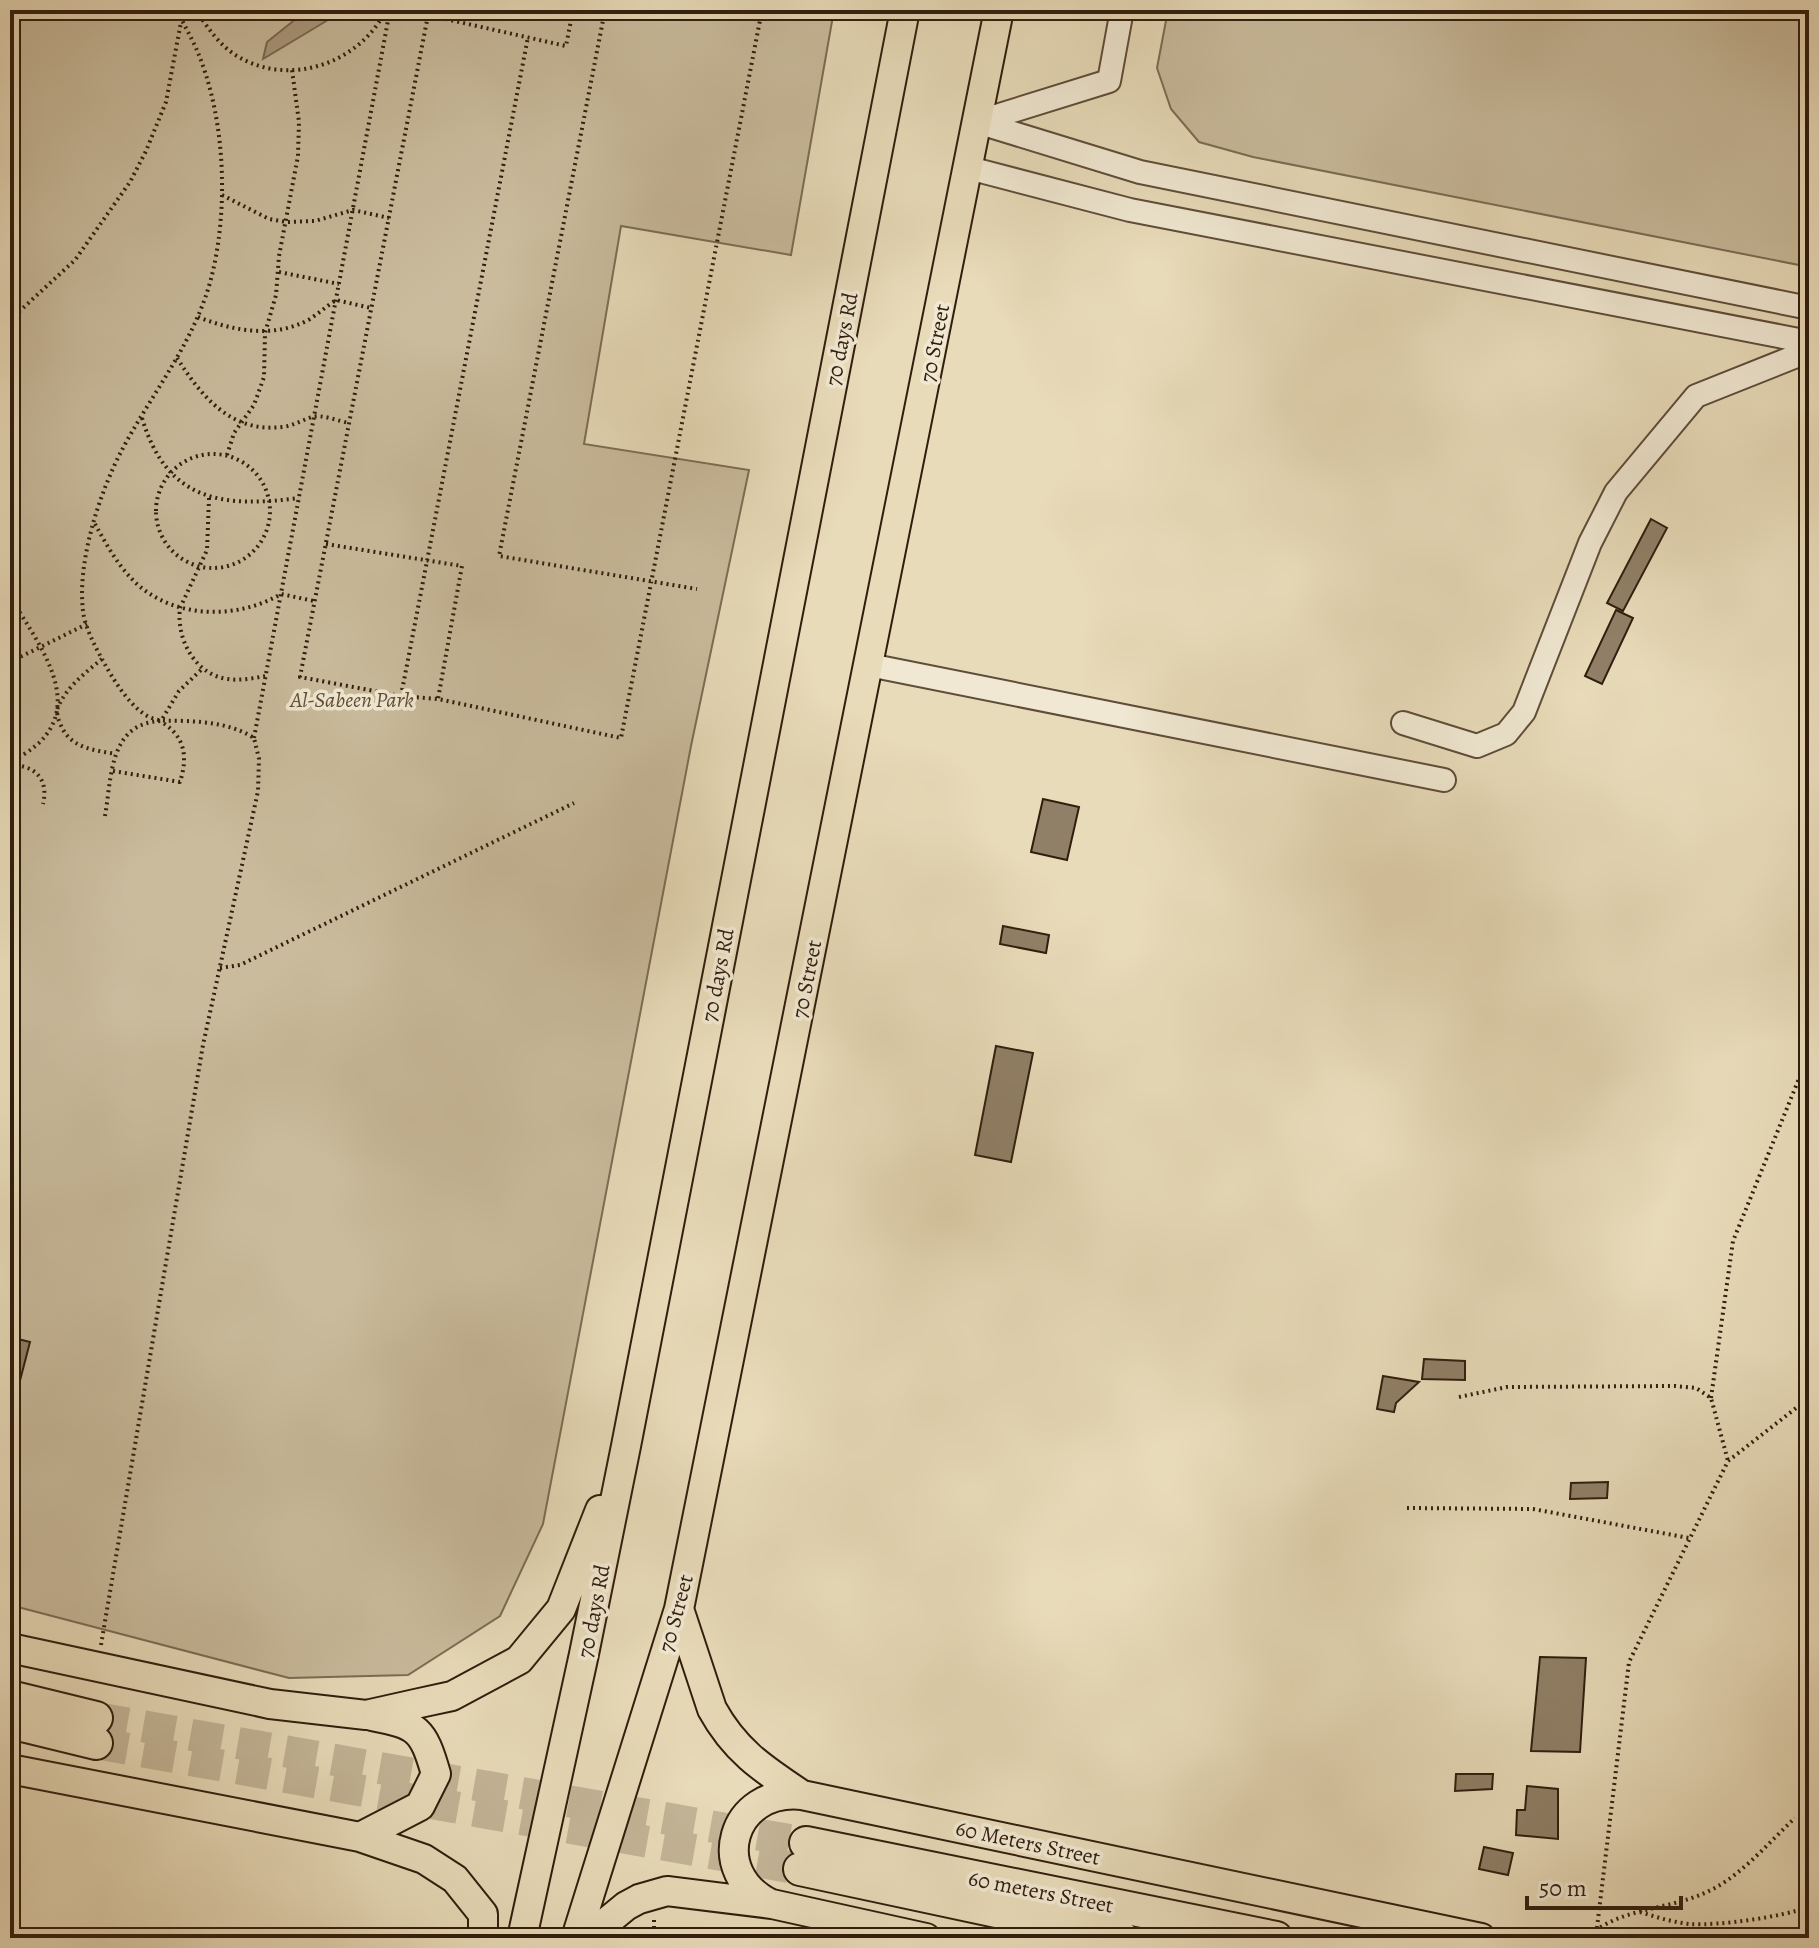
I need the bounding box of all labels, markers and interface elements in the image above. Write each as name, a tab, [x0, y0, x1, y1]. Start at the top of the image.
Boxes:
street label: 70 days Rd	[818, 290, 866, 388]
street label: 70 Street	[913, 301, 957, 385]
park label: Al-Sabeen Park	[289, 685, 414, 715]
street label: 70 days Rd	[694, 926, 742, 1024]
street label: 70 Street	[785, 937, 829, 1021]
street label: 70 days Rd	[570, 1562, 618, 1660]
street label: 70 Street	[651, 1571, 701, 1655]
street label: 60 Meters Street	[953, 1813, 1103, 1873]
scale bar	[1527, 1860, 1681, 1910]
street label: 60 meters Street	[966, 1863, 1116, 1921]
text: 50 m	[1539, 1872, 1587, 1904]

